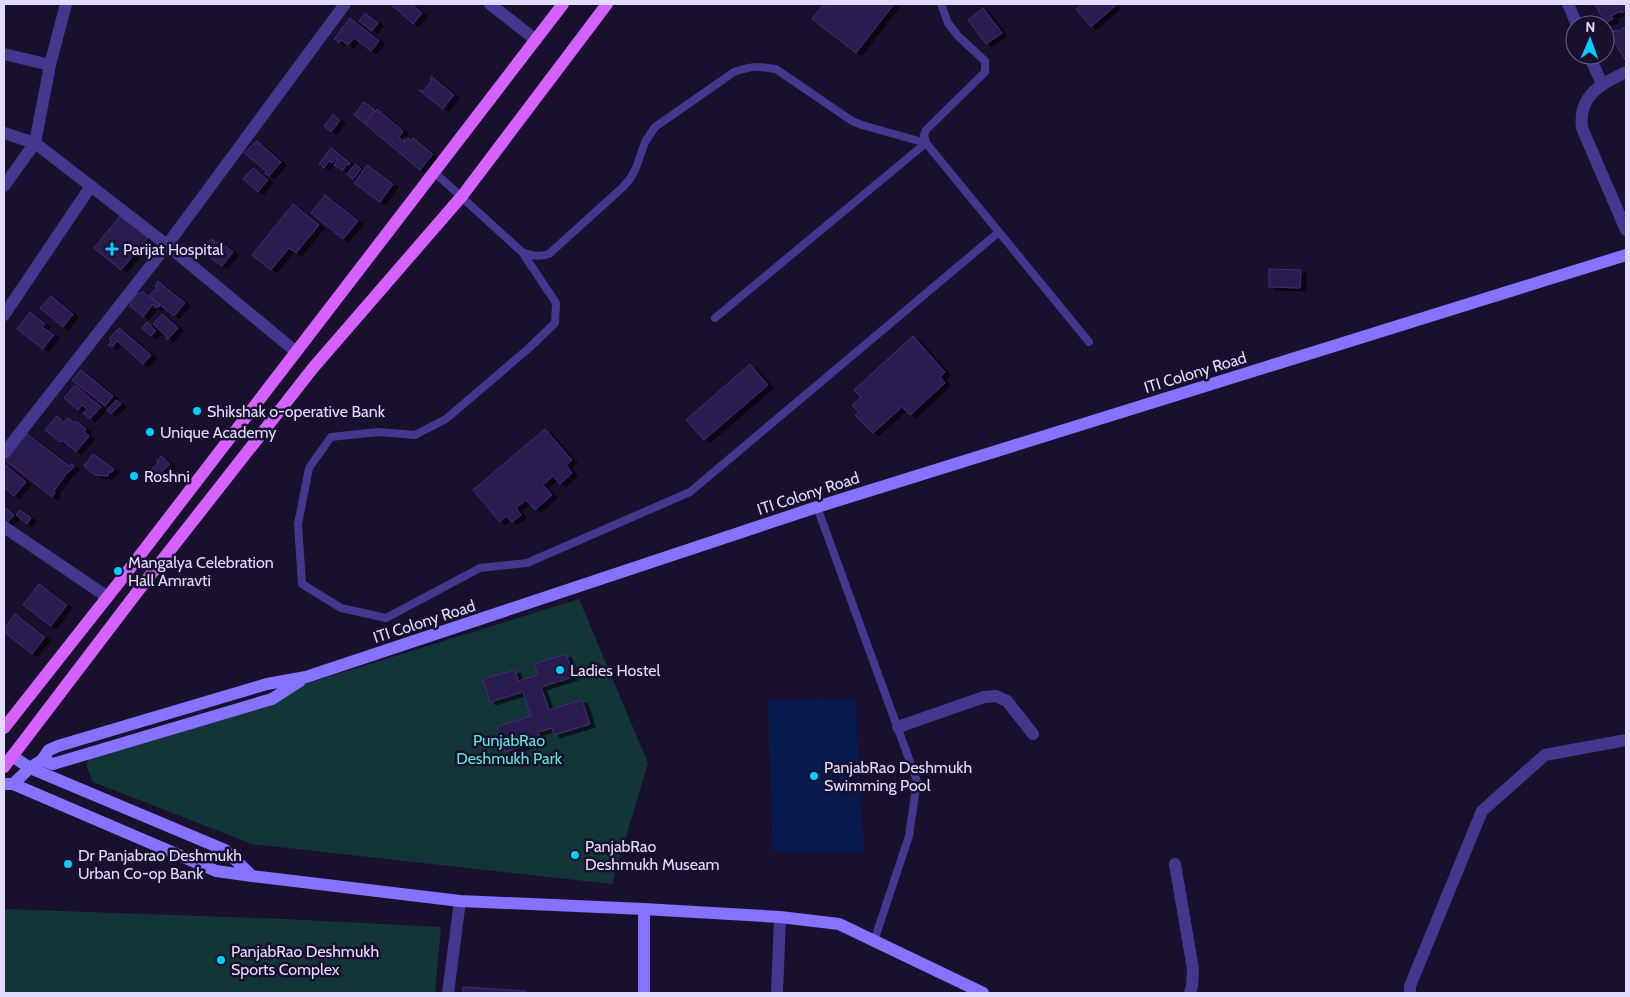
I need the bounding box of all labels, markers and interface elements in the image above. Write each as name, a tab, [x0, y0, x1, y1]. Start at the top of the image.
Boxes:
north arrow	[1565, 15, 1615, 65]
text: N	[1585, 18, 1596, 36]
place label: Parijat Hospital	[123, 240, 224, 259]
marker: Parijat Hospital	[105, 242, 119, 256]
street label: ITI Colony Road	[1142, 348, 1249, 397]
place label: Shikshak o-operative Bank	[207, 402, 386, 421]
marker: Shikshak o-operative Bank	[191, 405, 203, 417]
place label: Unique Academy	[160, 423, 276, 442]
marker: Unique Academy	[144, 426, 156, 438]
place label: Roshni	[144, 467, 190, 486]
street label: ITI Colony Road	[755, 468, 862, 519]
marker: Roshni	[128, 470, 140, 482]
place label: Mangalya Celebration Hall Amravti	[128, 553, 274, 590]
marker: Mangalya Celebration Hall Amravti	[112, 565, 124, 577]
street label: ITI Colony Road	[371, 596, 478, 647]
place label: Ladies Hostel	[570, 661, 660, 680]
marker: Ladies Hostel	[554, 664, 566, 676]
park label: PunjabRao Deshmukh Park	[456, 731, 563, 768]
place label: PanjabRao Deshmukh Swimming Pool	[824, 758, 972, 795]
marker: PanjabRao Deshmukh Swimming Pool	[808, 770, 820, 782]
place label: PanjabRao Deshmukh Museam	[585, 837, 720, 874]
place label: Dr Panjabrao Deshmukh Urban Co-op Bank	[78, 846, 242, 883]
marker: PanjabRao Deshmukh Museam	[569, 849, 581, 861]
marker: Dr Panjabrao Deshmukh Urban Co-op Bank	[62, 858, 74, 870]
place label: PanjabRao Deshmukh Sports Complex	[231, 942, 379, 979]
marker: PanjabRao Deshmukh Sports Complex	[215, 954, 227, 966]

